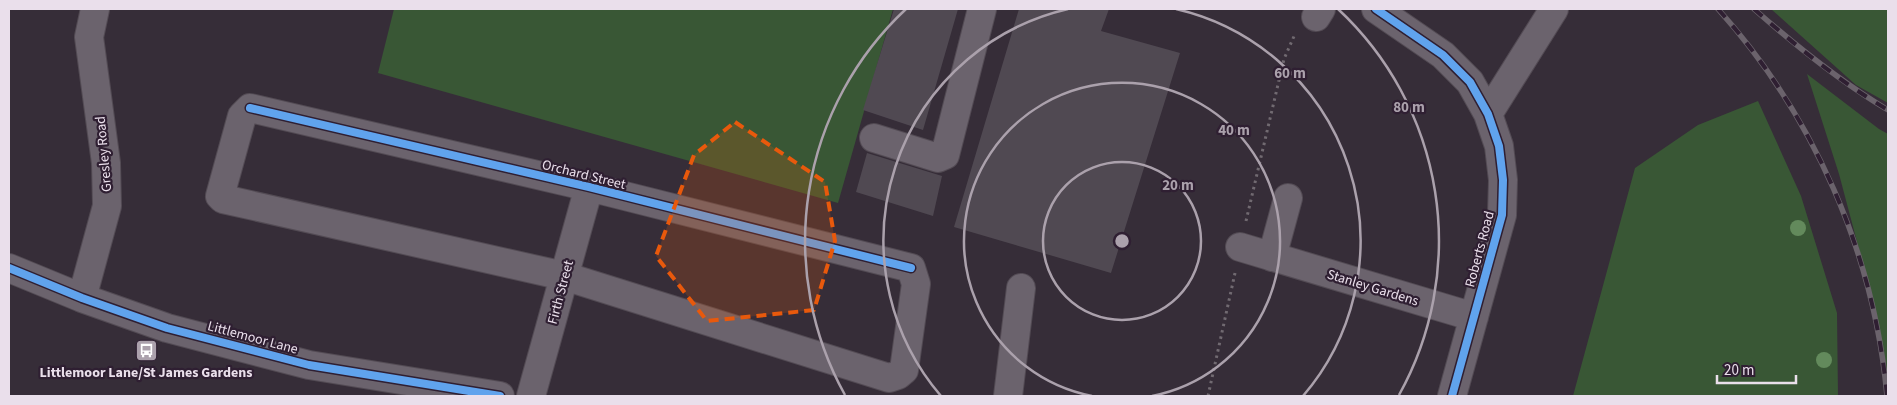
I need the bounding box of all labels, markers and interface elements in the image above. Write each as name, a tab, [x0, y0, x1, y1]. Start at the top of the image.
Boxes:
text: 60 m	[1274, 63, 1306, 84]
text: 80 m	[1393, 97, 1425, 118]
street label: Gresley Road	[91, 115, 117, 193]
text: 40 m	[1218, 120, 1250, 141]
street label: Orchard Street	[540, 155, 628, 195]
text: 20 m	[1162, 175, 1194, 196]
street label: Roberts Road	[1460, 209, 1500, 290]
centre of rings	[1113, 232, 1131, 250]
street label: Firth Street	[543, 258, 579, 326]
street label: Stanley Gardens	[1324, 265, 1421, 311]
street label: Littlemoor Lane	[205, 316, 300, 360]
bus stop icon: Littlemoor Lane/St James Gardens	[134, 338, 158, 362]
scale bar	[1717, 352, 1796, 384]
text: 20 m	[1724, 360, 1754, 381]
place label: Littlemoor Lane/St James Gardens	[40, 363, 252, 383]

